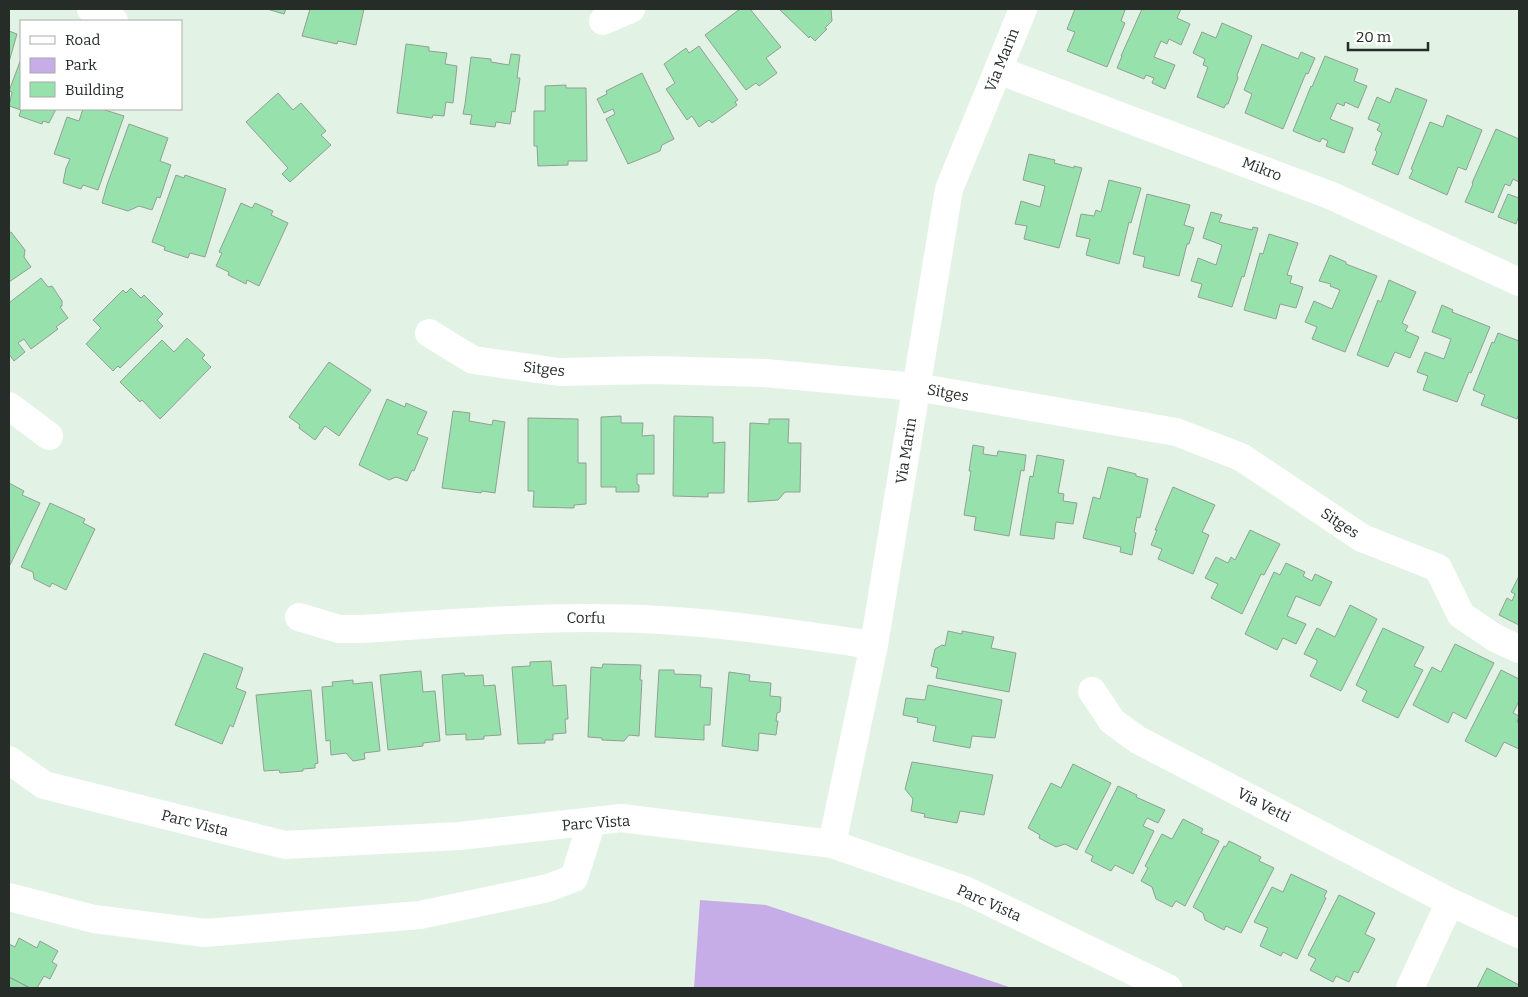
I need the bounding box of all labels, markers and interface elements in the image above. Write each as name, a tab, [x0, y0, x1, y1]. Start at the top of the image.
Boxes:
legend	[20, 20, 182, 110]
scale bar	[1348, 20, 1428, 52]
street label: Via Marin	[981, 25, 1023, 94]
text: 20 m	[1356, 28, 1392, 46]
text: Road	[65, 31, 100, 49]
text: Park	[65, 56, 97, 74]
text: Building	[65, 81, 124, 99]
street label: Mikro	[1240, 153, 1284, 185]
street label: Sitges	[522, 358, 566, 380]
street label: Sitges	[926, 381, 970, 405]
street label: Via Marin	[892, 416, 920, 485]
street label: Sitges	[1318, 504, 1362, 542]
street label: Corfu	[566, 609, 606, 627]
street label: Via Vetti	[1234, 784, 1294, 826]
street label: Parc Vista	[160, 806, 230, 840]
street label: Parc Vista	[561, 812, 631, 834]
street label: Parc Vista	[954, 881, 1024, 925]

